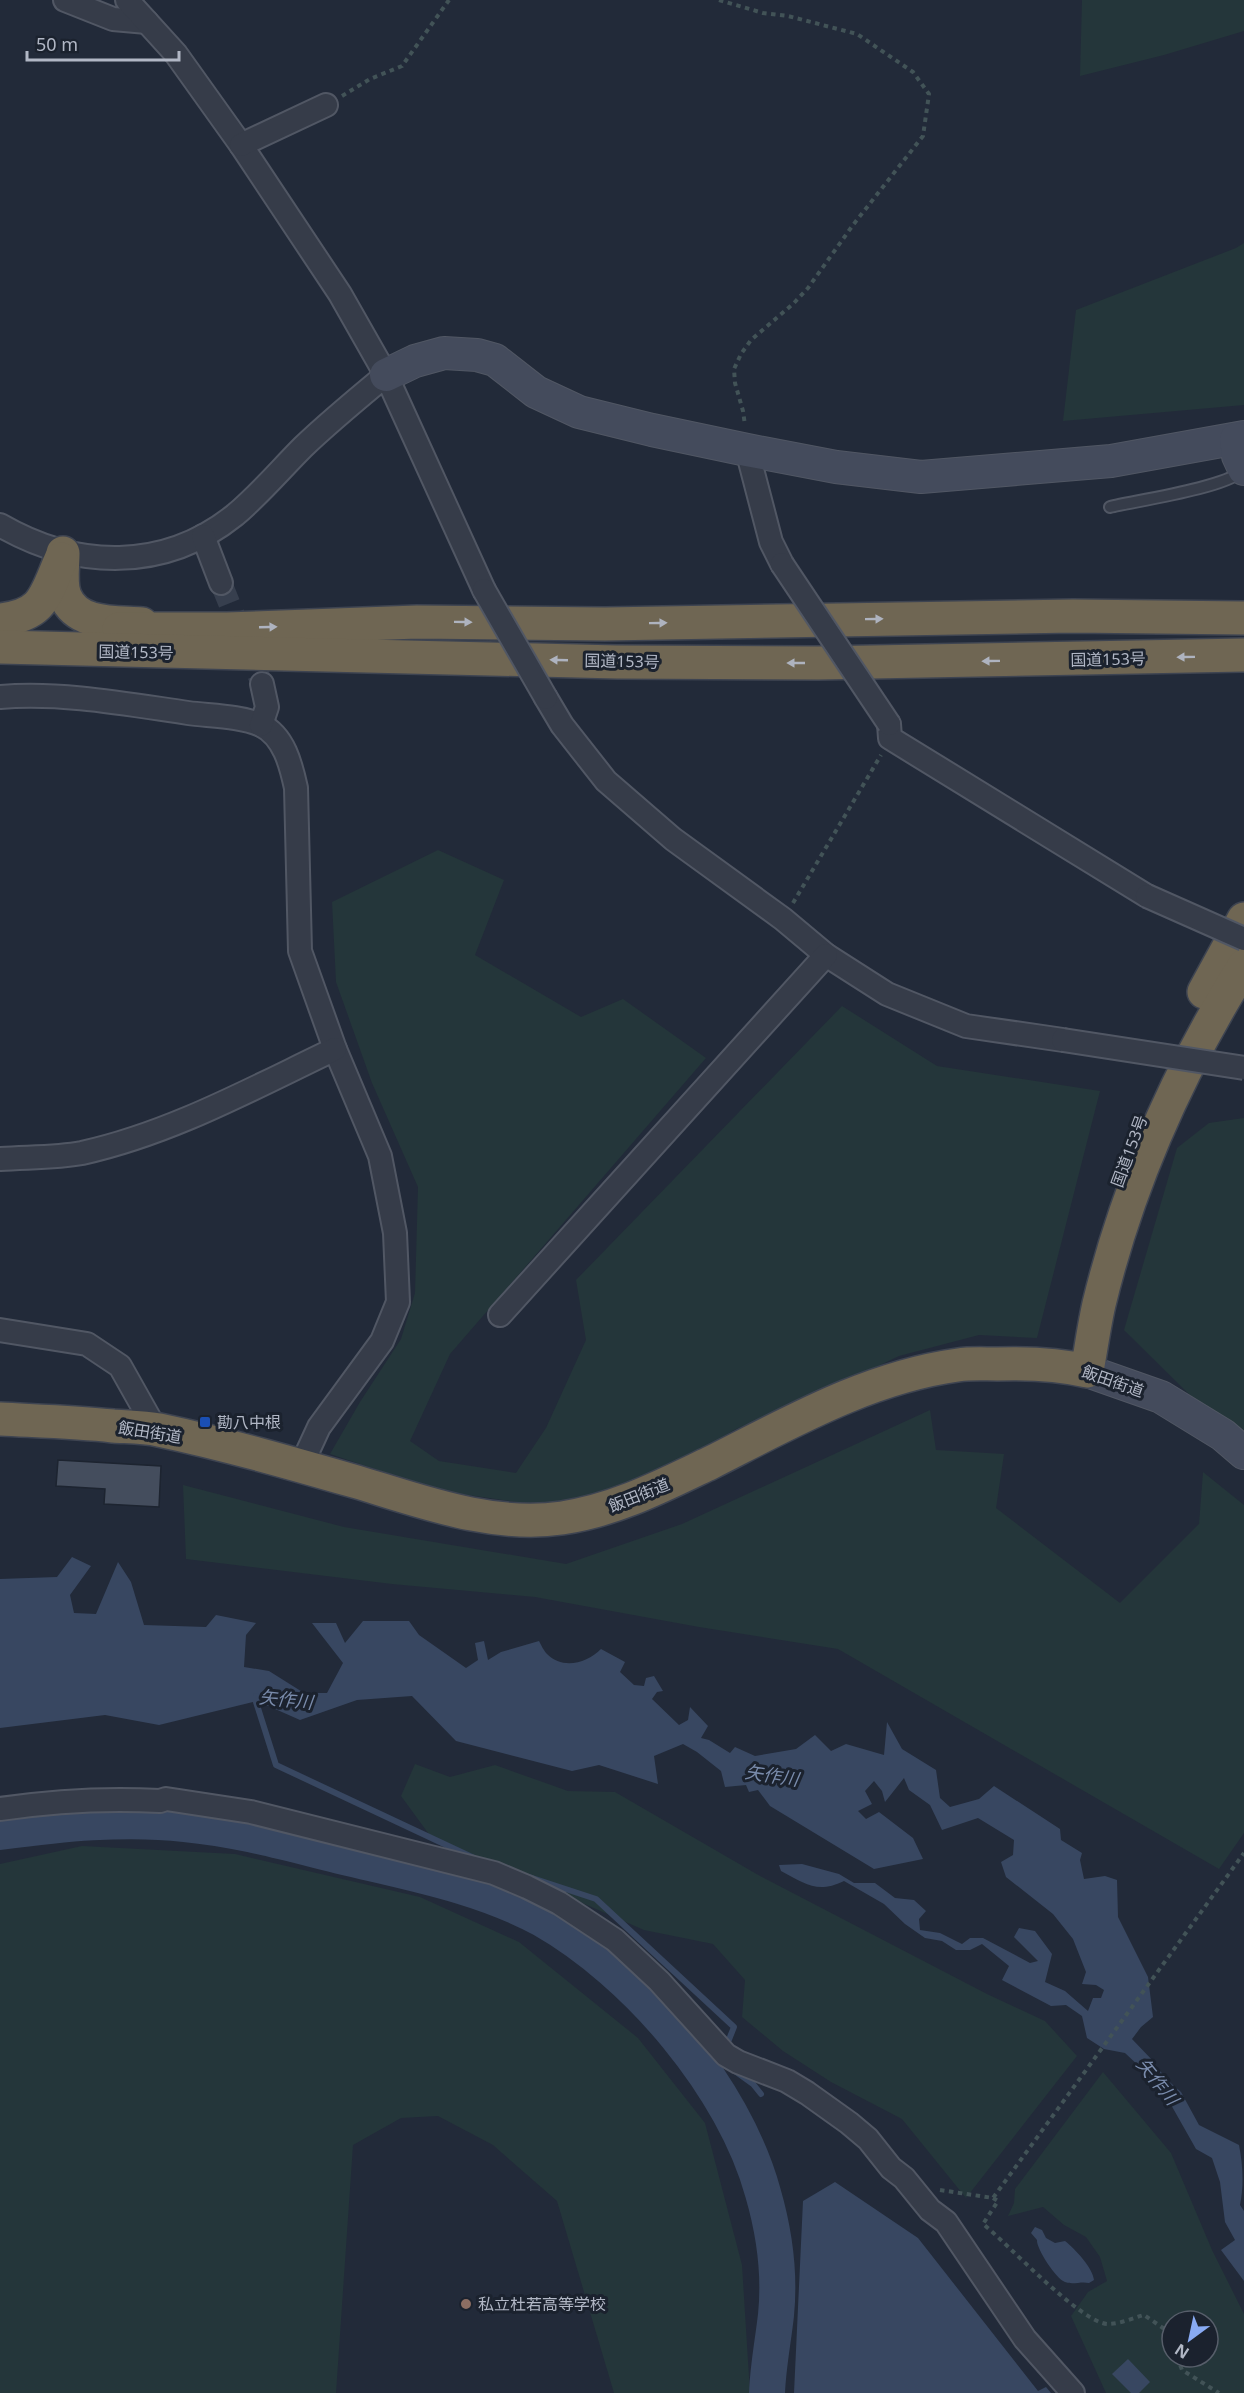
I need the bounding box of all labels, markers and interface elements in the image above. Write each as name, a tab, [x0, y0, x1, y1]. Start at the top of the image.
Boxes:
scale bar	[27, 24, 178, 62]
text: 50 m	[36, 32, 78, 56]
one-way arrow	[865, 615, 884, 624]
one-way arrow	[454, 617, 473, 627]
one-way arrow	[649, 618, 668, 628]
one-way arrow	[259, 623, 278, 632]
street label: 国道153号	[98, 640, 174, 664]
street label: 国道153号	[1070, 647, 1146, 671]
street label: 国道153号	[584, 649, 660, 673]
one-way arrow	[1176, 652, 1195, 662]
one-way arrow	[549, 655, 568, 665]
one-way arrow	[981, 656, 1000, 665]
one-way arrow	[786, 658, 805, 668]
street label: 国道153号	[1106, 1112, 1152, 1190]
street label: 飯田街道	[1079, 1360, 1147, 1402]
place label: 勘八中根	[217, 1411, 281, 1433]
marker: 勘八中根	[198, 1415, 212, 1429]
street label: 飯田街道	[117, 1416, 183, 1448]
street label: 飯田街道	[605, 1473, 673, 1517]
water label: 矢作川	[258, 1684, 316, 1714]
water label: 矢作川	[743, 1759, 803, 1791]
water label: 矢作川	[1132, 2052, 1186, 2111]
place label: 私立杜若高等学校	[478, 2293, 606, 2315]
marker: 私立杜若高等学校	[459, 2297, 473, 2311]
north arrow	[1160, 2309, 1220, 2369]
text: N	[1170, 2339, 1193, 2364]

